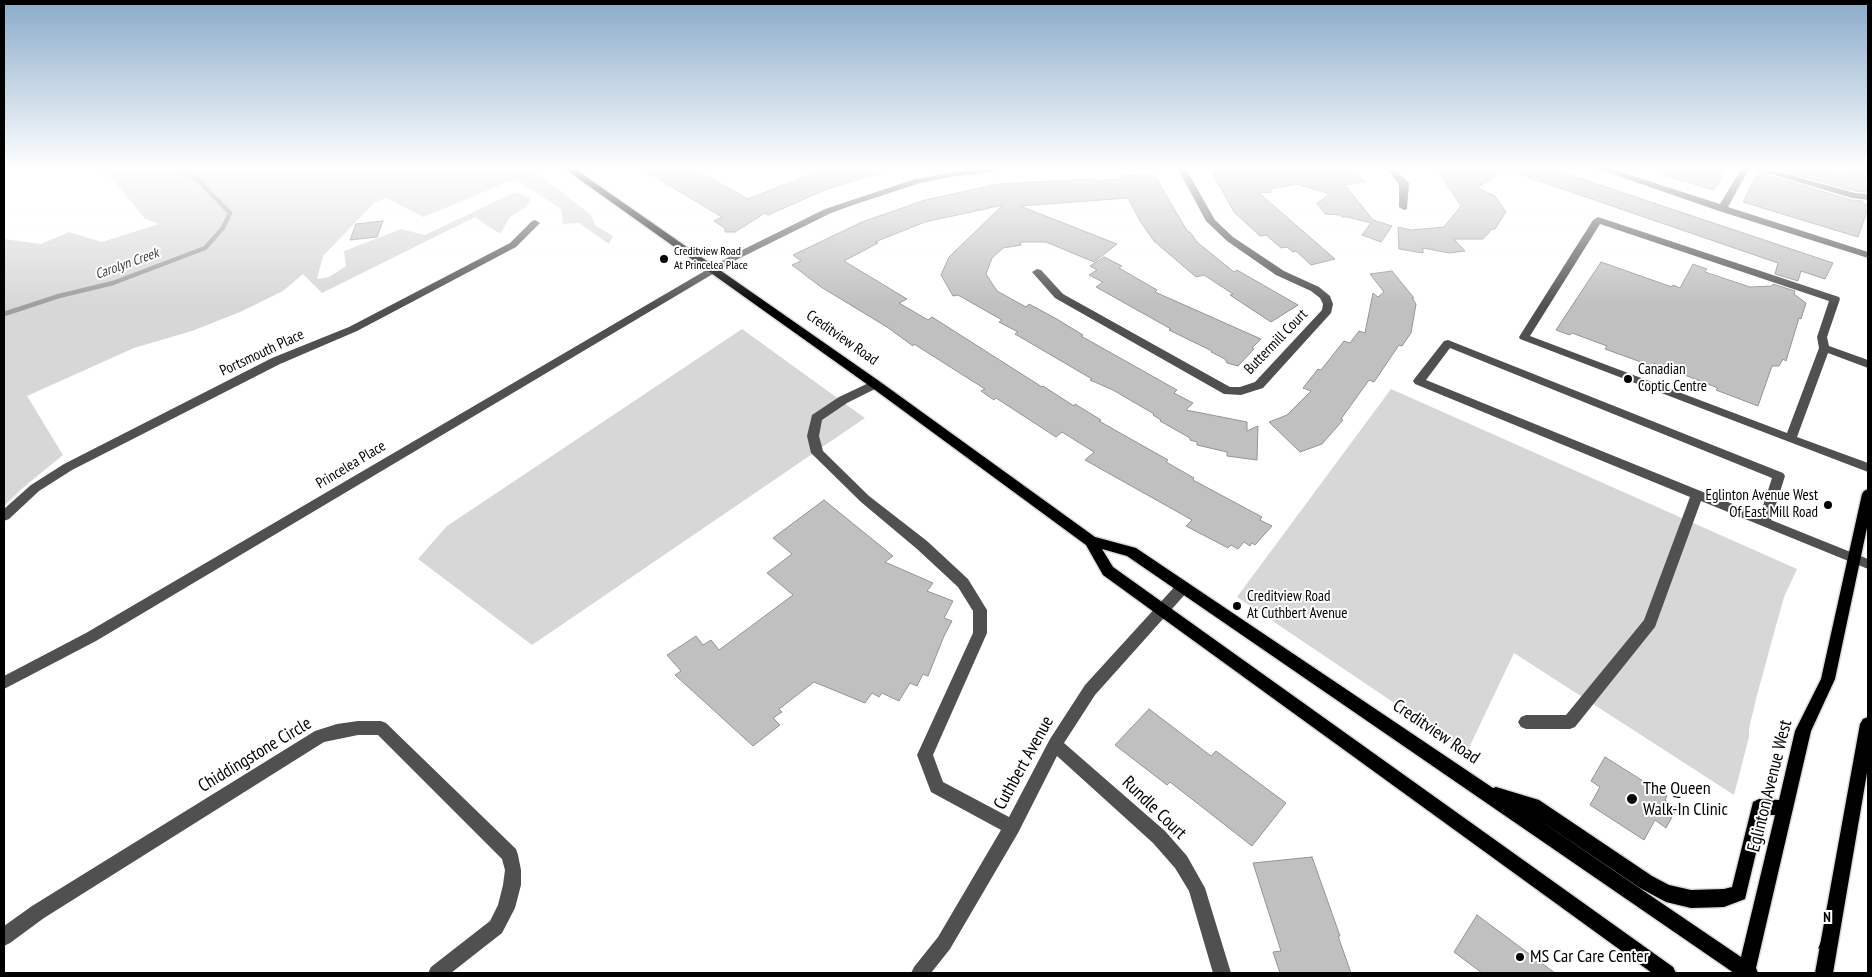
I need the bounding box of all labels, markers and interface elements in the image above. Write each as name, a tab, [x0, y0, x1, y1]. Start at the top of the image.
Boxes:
water label: Carolyn Creek	[93, 245, 161, 283]
place label: Creditview Road At Princelea Place	[674, 245, 748, 273]
marker: Creditview Road At Princelea Place	[658, 253, 670, 265]
street label: Buttermill Court	[1241, 306, 1311, 378]
street label: Creditview Road	[803, 307, 881, 369]
street label: Portsmouth Place	[217, 326, 307, 380]
place label: Canadian Coptic Centre	[1638, 361, 1707, 396]
marker: Canadian Coptic Centre	[1622, 373, 1634, 385]
street label: Princelea Place	[313, 437, 389, 493]
place label: Eglinton Avenue West Of East Mill Road	[1705, 487, 1818, 522]
marker: Eglinton Avenue West Of East Mill Road	[1822, 499, 1834, 511]
place label: Creditview Road At Cuthbert Avenue	[1247, 588, 1348, 623]
marker: Creditview Road At Cuthbert Avenue	[1231, 600, 1243, 612]
street label: Creditview Road	[1388, 695, 1484, 769]
street label: Cuthbert Avenue	[989, 712, 1059, 814]
street label: Chiddingstone Circle	[195, 713, 315, 797]
street label: Eglinton Avenue West	[1743, 718, 1797, 854]
street label: Rundle Court	[1117, 772, 1191, 844]
place label: The Queen Walk-In Clinic	[1643, 778, 1728, 821]
marker: The Queen Walk-In Clinic	[1625, 792, 1639, 806]
north arrow	[1802, 907, 1852, 957]
text: N	[1823, 908, 1831, 926]
place label: MS Car Care Center	[1530, 946, 1649, 968]
marker: MS Car Care Center	[1514, 951, 1526, 963]

